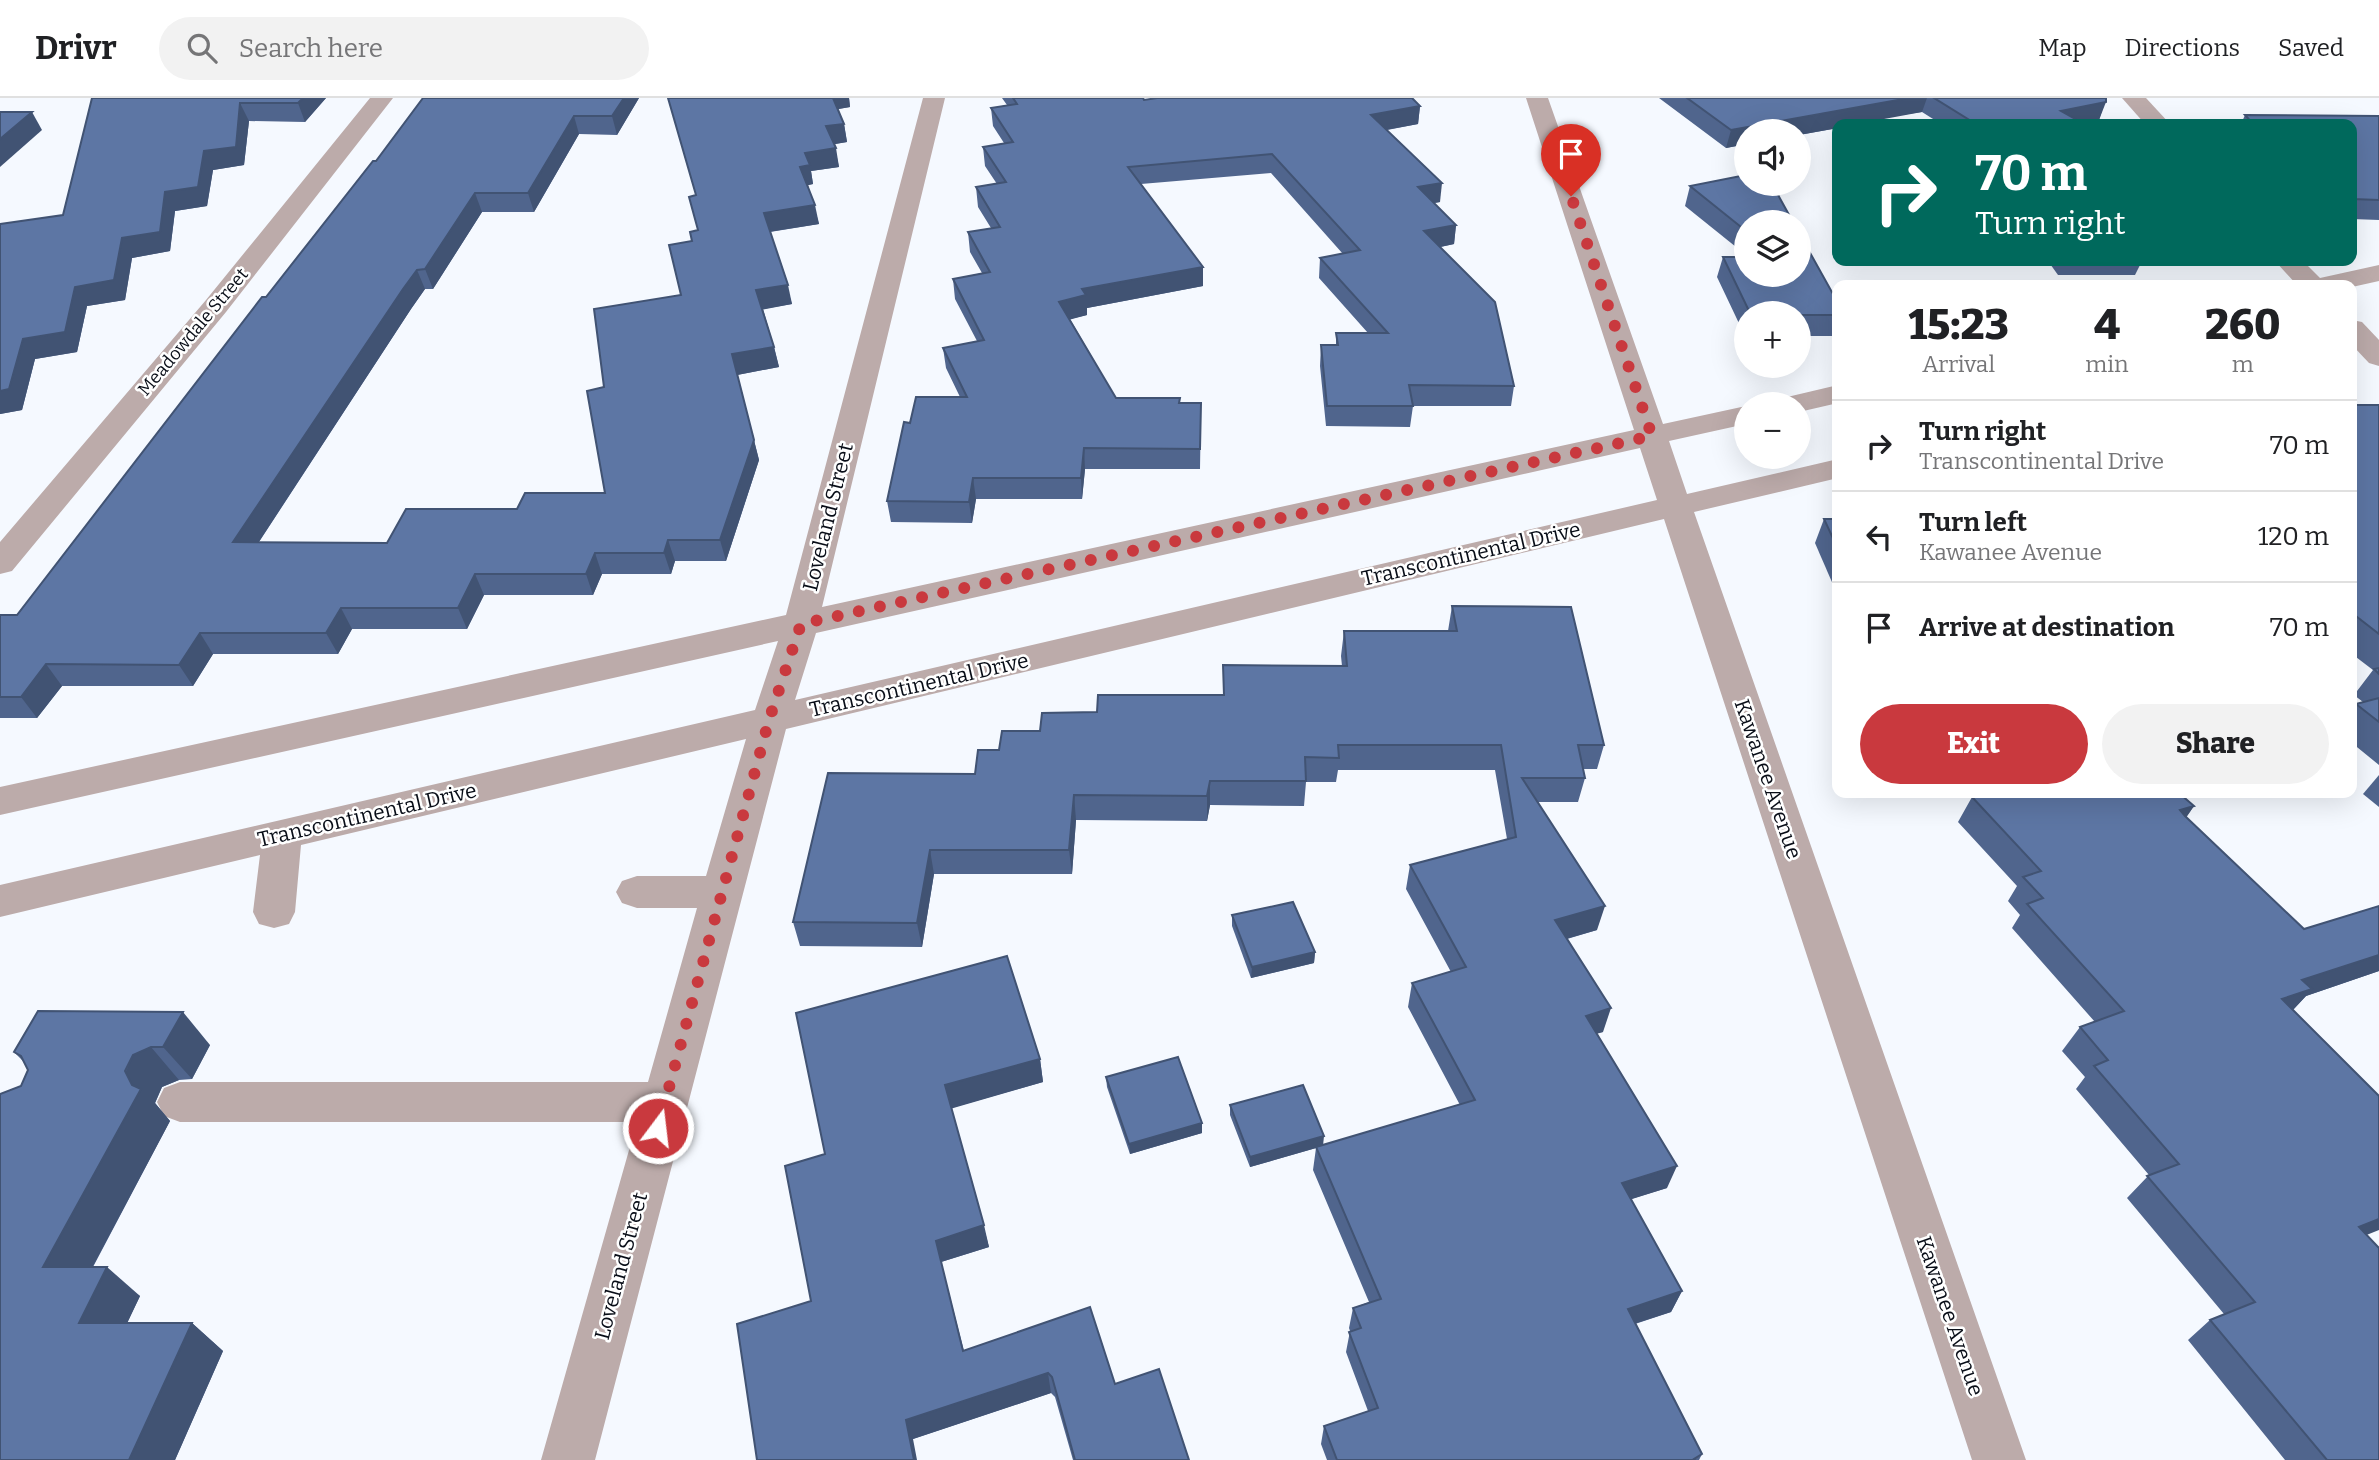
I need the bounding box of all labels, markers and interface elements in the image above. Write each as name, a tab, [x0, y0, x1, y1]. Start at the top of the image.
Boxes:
search box	[159, 17, 649, 80]
text: Drivr	[35, 28, 117, 68]
icon: search	[183, 29, 221, 67]
text: Search here	[239, 33, 383, 64]
text: Map	[2038, 34, 2087, 62]
text: Directions	[2125, 34, 2240, 62]
text: Saved	[2278, 34, 2344, 62]
map controls	[1734, 119, 1811, 469]
button: sound	[1734, 119, 1811, 196]
pin	[1541, 124, 1601, 196]
icon: arrive	[1552, 135, 1590, 173]
text: 70 m	[1975, 144, 2087, 203]
icon: right	[1860, 147, 1951, 238]
text: Turn right	[1975, 204, 2126, 242]
button: layers	[1734, 210, 1811, 287]
street label: Meadowdale Street	[133, 263, 253, 400]
text: 15:23	[1908, 300, 2009, 350]
text: 4	[2094, 300, 2120, 350]
text: 260	[2205, 300, 2281, 350]
button: +	[1734, 301, 1811, 378]
text: Arrival	[1922, 350, 1995, 378]
text: min	[2085, 350, 2129, 378]
text: m	[2232, 350, 2254, 378]
button: −	[1734, 392, 1811, 469]
text: Turn right	[1919, 416, 2046, 447]
icon: right	[1860, 427, 1898, 465]
text: 70 m	[2270, 430, 2329, 461]
street label: Loveland Street	[797, 440, 859, 594]
text: Transcontinental Drive	[1919, 447, 2164, 475]
text: Turn left	[1919, 507, 2027, 538]
street label: Transcontinental Drive	[1359, 516, 1583, 592]
icon: left	[1860, 518, 1898, 556]
text: 120 m	[2258, 521, 2329, 552]
text: Kawanee Avenue	[1919, 538, 2102, 566]
icon: arrive	[1860, 609, 1898, 647]
text: Arrive at destination	[1919, 612, 2174, 643]
text: 70 m	[2270, 612, 2329, 643]
street label: Transcontinental Drive	[807, 647, 1031, 723]
street label: Kawanee Avenue	[1729, 696, 1807, 862]
button: Exit	[1860, 704, 2088, 784]
button: Share	[2102, 704, 2329, 784]
street label: Transcontinental Drive	[255, 777, 479, 853]
position arrow	[621, 1091, 695, 1165]
street label: Loveland Street	[589, 1189, 653, 1343]
street label: Kawanee Avenue	[1911, 1233, 1989, 1399]

